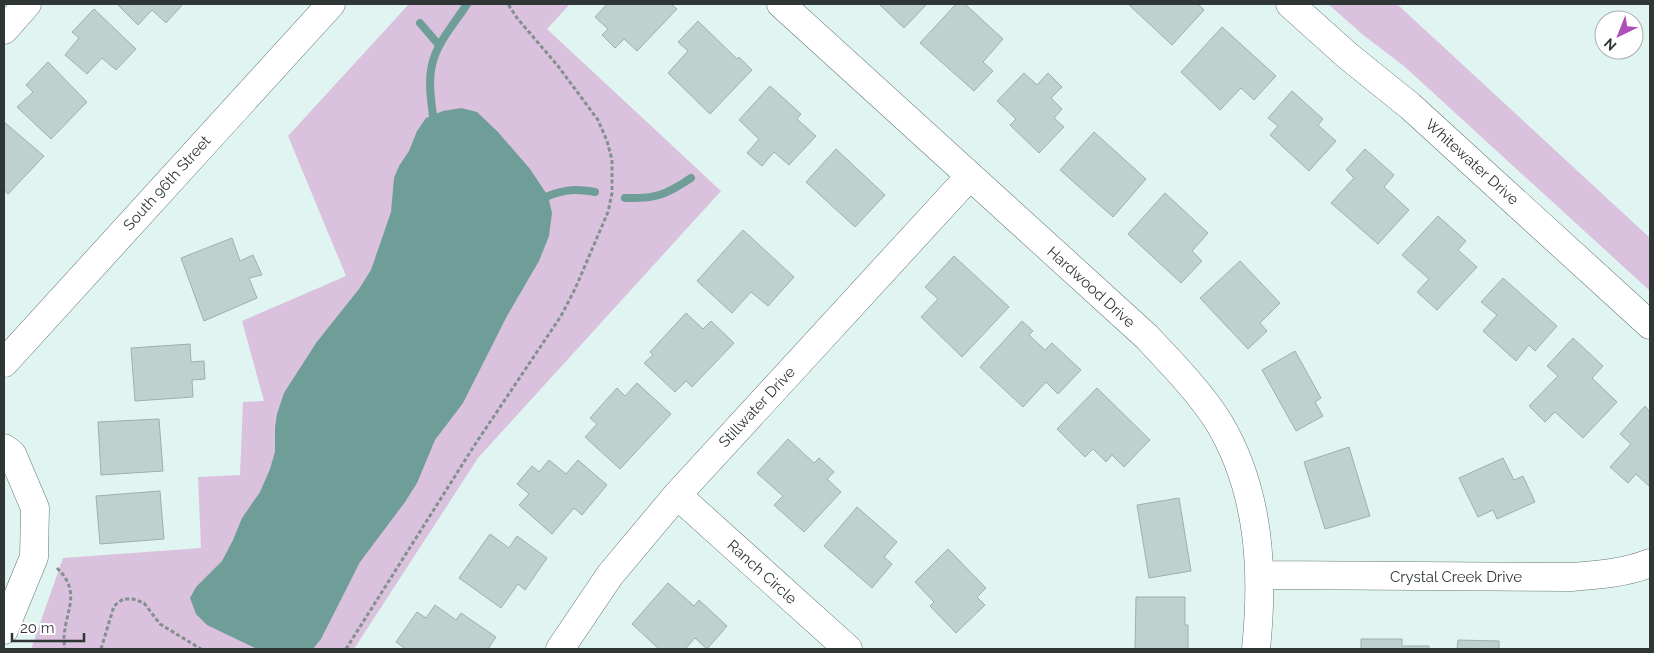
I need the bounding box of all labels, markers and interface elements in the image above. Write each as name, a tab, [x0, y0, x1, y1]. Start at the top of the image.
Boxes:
north arrow	[1594, 10, 1644, 60]
text: N	[1601, 35, 1619, 54]
street label: Whitewater Drive	[1422, 115, 1523, 209]
street label: South 96th Street	[120, 132, 214, 234]
street label: Hardwood Drive	[1043, 243, 1139, 331]
street label: Stillwater Drive	[715, 363, 799, 451]
street label: Ranch Circle	[724, 536, 801, 608]
street label: Crystal Creek Drive	[1390, 568, 1522, 586]
scale bar	[12, 610, 85, 642]
text: 20 m	[20, 619, 55, 637]

